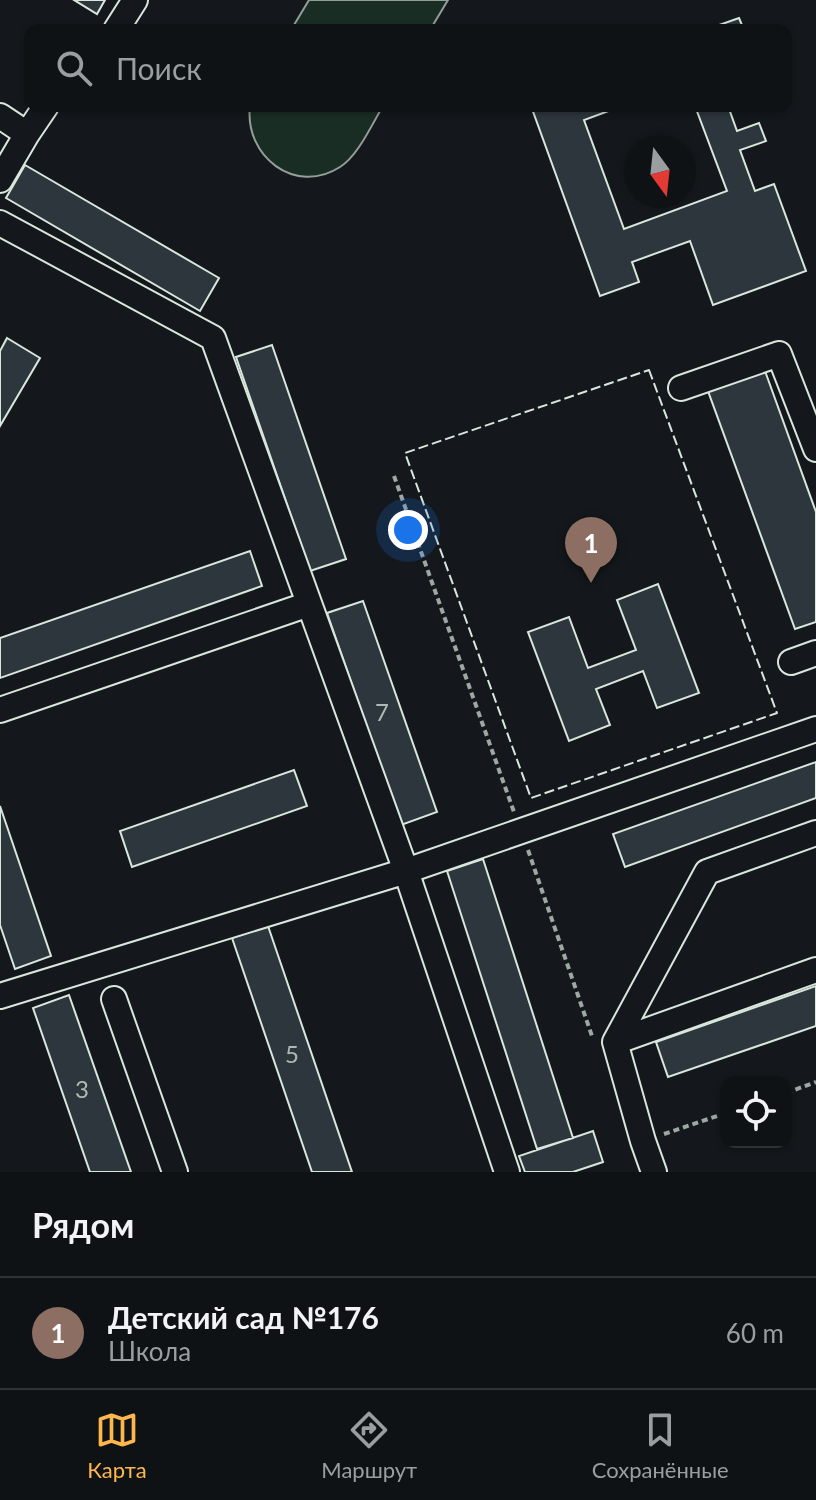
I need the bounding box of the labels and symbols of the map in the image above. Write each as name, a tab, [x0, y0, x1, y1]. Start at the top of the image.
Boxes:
north arrow	[624, 136, 696, 208]
your location	[388, 510, 428, 550]
pin: 1	[565, 517, 617, 583]
house number: 7	[375, 697, 389, 726]
house number: 5	[285, 1039, 299, 1068]
house number: 3	[75, 1074, 89, 1103]

